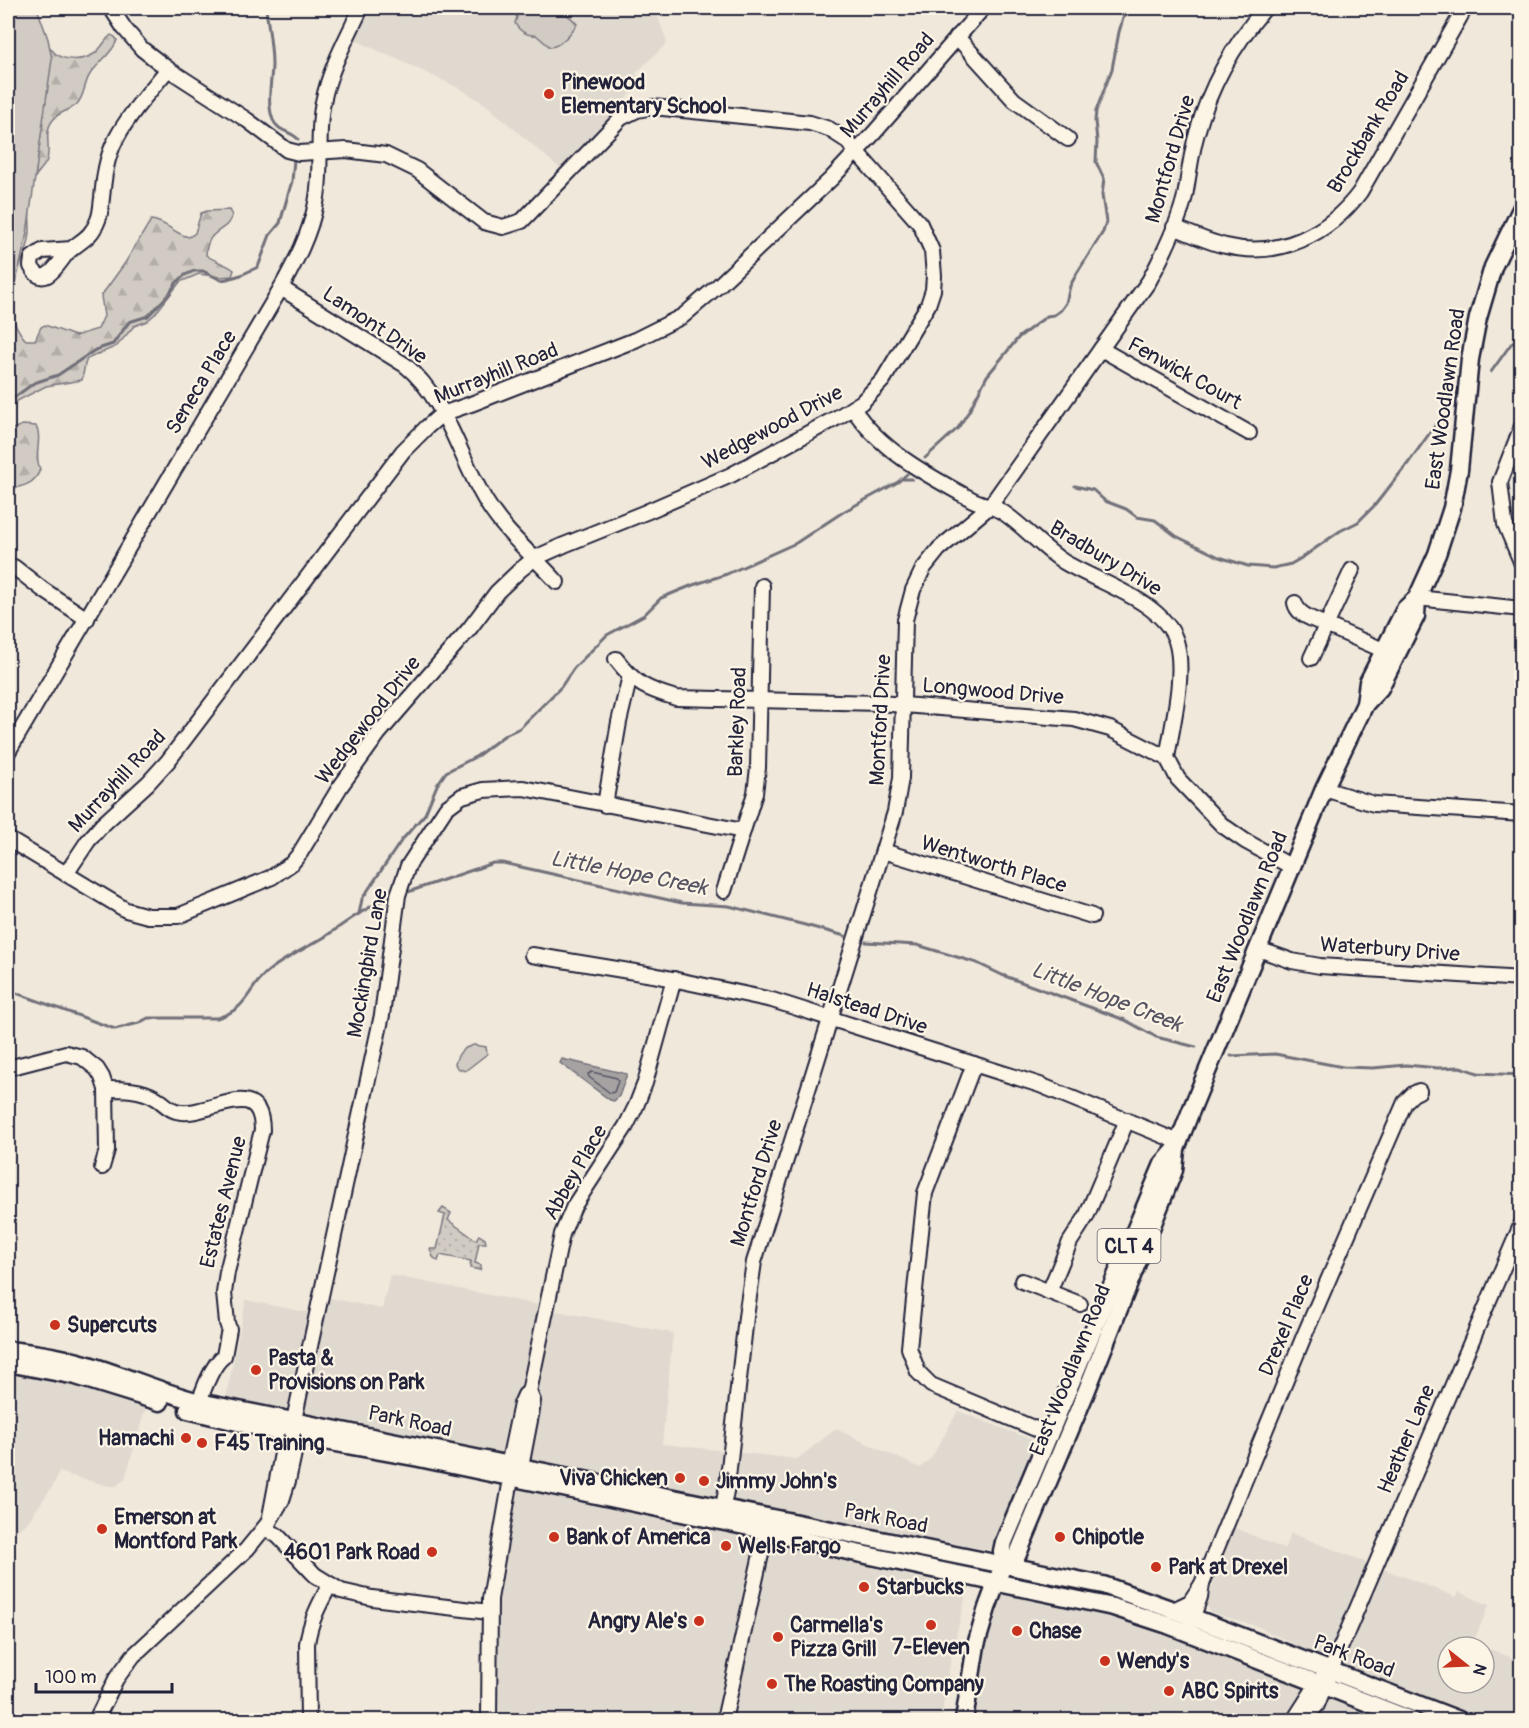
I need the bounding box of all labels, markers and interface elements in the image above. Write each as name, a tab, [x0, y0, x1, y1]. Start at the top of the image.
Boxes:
street label: Murrayhill Road	[834, 27, 941, 144]
street label: Brockbank Road	[1321, 66, 1415, 198]
place label: Pinewood Elementary School	[561, 69, 727, 120]
marker: Pinewood Elementary School	[542, 87, 556, 101]
street label: Montford Drive	[1139, 92, 1202, 226]
street label: Lamont Drive	[317, 280, 433, 371]
street label: East Woodlawn Road	[1419, 307, 1472, 491]
street label: Seneca Place	[160, 325, 243, 439]
street label: Fenwick Court	[1123, 331, 1247, 416]
street label: Murrayhill Road	[430, 336, 562, 411]
street label: Wedgewood Drive	[697, 379, 848, 476]
street label: Bradbury Drive	[1045, 514, 1167, 603]
street label: Wedgewood Drive	[310, 650, 427, 790]
street label: Montford Drive	[864, 653, 897, 786]
street label: Barkley Road	[722, 666, 753, 778]
street label: Longwood Drive	[921, 672, 1065, 711]
street label: Murrayhill Road	[63, 724, 172, 839]
street label: East Woodlawn Road	[1201, 827, 1294, 1007]
street label: Wentworth Place	[918, 829, 1071, 900]
water label: Little Hope Creek	[548, 844, 711, 902]
street label: Mockingbird Lane	[341, 886, 394, 1040]
street label: Waterbury Drive	[1319, 931, 1461, 968]
water label: Little Hope Creek	[1028, 955, 1187, 1039]
street label: Halstead Drive	[803, 976, 931, 1041]
street label: Montford Drive	[724, 1116, 789, 1250]
street label: Abbey Place	[537, 1119, 614, 1225]
street label: Estates Avenue	[194, 1133, 253, 1271]
road number: CLT 4	[1098, 1229, 1160, 1263]
street label: Drexel Place	[1253, 1269, 1320, 1380]
street label: East Woodlawn Road	[1024, 1280, 1117, 1460]
place label: Supercuts	[67, 1312, 157, 1339]
marker: Supercuts	[48, 1318, 62, 1332]
place label: Pasta & Provisions on Park	[268, 1345, 425, 1396]
marker: Pasta & Provisions on Park	[249, 1363, 263, 1377]
street label: Heather Lane	[1371, 1380, 1442, 1498]
street label: Park Road	[366, 1399, 454, 1444]
place label: Hamachi	[98, 1425, 174, 1452]
place label: F45 Training	[214, 1430, 325, 1457]
marker: Hamachi	[179, 1431, 193, 1445]
marker: F45 Training	[195, 1436, 209, 1450]
place label: Viva Chicken	[559, 1465, 668, 1492]
place label: Jimmy John's	[716, 1468, 837, 1495]
marker: Viva Chicken	[673, 1471, 687, 1485]
marker: Jimmy John's	[697, 1474, 711, 1488]
street label: Park Road	[842, 1497, 930, 1540]
place label: Emerson at Montford Park	[114, 1504, 238, 1555]
marker: Emerson at Montford Park	[95, 1522, 109, 1536]
place label: Bank of America	[566, 1524, 711, 1551]
place label: Chipotle	[1072, 1524, 1144, 1551]
marker: Bank of America	[547, 1530, 561, 1544]
marker: Chipotle	[1053, 1530, 1067, 1544]
place label: Wells Fargo	[738, 1533, 841, 1560]
place label: 4601 Park Road	[284, 1539, 420, 1566]
marker: Wells Fargo	[719, 1539, 733, 1553]
marker: 4601 Park Road	[425, 1545, 439, 1559]
place label: Park at Drexel	[1168, 1554, 1288, 1581]
marker: Park at Drexel	[1149, 1560, 1163, 1574]
place label: Starbucks	[876, 1574, 964, 1601]
marker: Starbucks	[857, 1580, 871, 1594]
place label: Angry Ale's	[587, 1608, 688, 1635]
place label: Carmella's Pizza Grill	[790, 1612, 883, 1663]
marker: Angry Ale's	[692, 1614, 706, 1628]
marker: 7-Eleven	[924, 1618, 938, 1632]
place label: Chase	[1029, 1618, 1082, 1645]
marker: Chase	[1010, 1624, 1024, 1638]
street label: Park Road	[1309, 1629, 1398, 1684]
marker: Carmella's Pizza Grill	[771, 1630, 785, 1644]
place label: 7-Eleven	[892, 1634, 970, 1661]
north arrow	[1436, 1635, 1496, 1695]
place label: Wendy's	[1117, 1648, 1190, 1675]
marker: Wendy's	[1098, 1654, 1112, 1668]
scale bar	[36, 1656, 172, 1694]
text: N	[1468, 1661, 1490, 1678]
text: 100 m	[45, 1666, 97, 1689]
place label: The Roasting Company	[783, 1671, 984, 1698]
marker: The Roasting Company	[765, 1677, 779, 1691]
place label: ABC Spirits	[1181, 1678, 1279, 1705]
marker: ABC Spirits	[1162, 1684, 1176, 1698]

